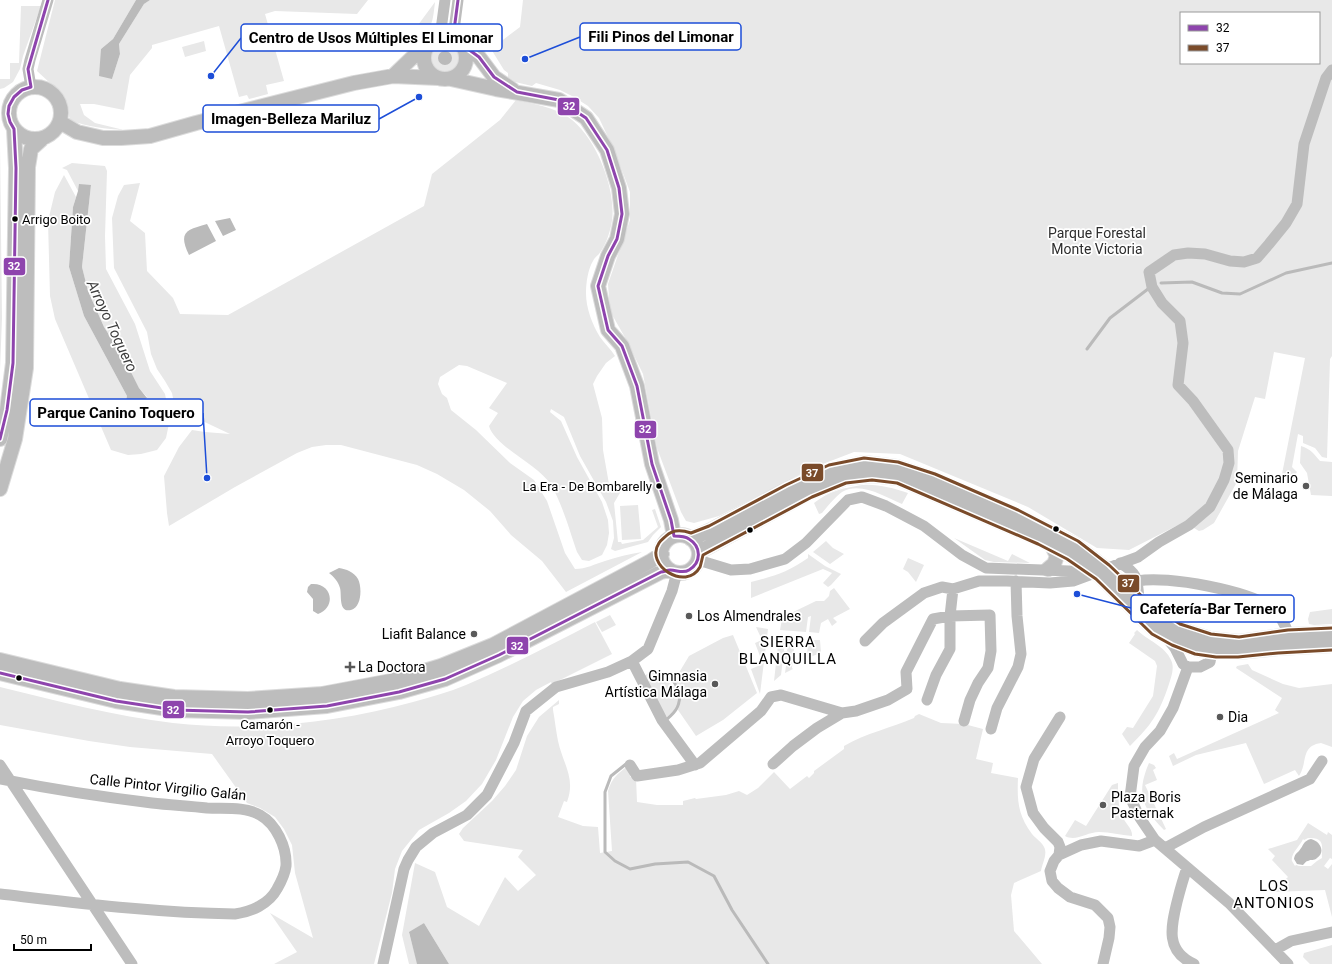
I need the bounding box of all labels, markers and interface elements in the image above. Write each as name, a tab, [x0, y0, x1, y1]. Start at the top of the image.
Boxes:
legend	[1180, 12, 1320, 64]
text: 32	[1216, 21, 1230, 35]
callout: Fili Pinos del Limonar	[580, 23, 741, 50]
callout: Centro de Usos Múltiples El Limonar	[241, 24, 502, 51]
text: Fili Pinos del Limonar	[588, 28, 734, 46]
text: Centro de Usos Múltiples El Limonar	[249, 29, 494, 47]
text: 37	[1216, 41, 1230, 55]
line badge: 32	[557, 97, 580, 116]
text: 32	[563, 100, 575, 113]
callout: Imagen-Belleza Mariluz	[203, 105, 379, 132]
text: Imagen-Belleza Mariluz	[211, 110, 371, 128]
place label: Arrigo Boito	[22, 212, 91, 227]
marker: Arrigo Boito	[10, 214, 20, 224]
park label: Parque Forestal Monte Victoria	[1048, 225, 1146, 257]
line badge: 32	[3, 257, 26, 276]
text: 32	[8, 260, 20, 273]
water label: Arroyo Toquero	[82, 276, 141, 375]
callout: Parque Canino Toquero	[30, 399, 203, 426]
text: Parque Canino Toquero	[37, 404, 195, 422]
line badge: 32	[634, 420, 657, 439]
text: 32	[639, 423, 651, 436]
line badge: 37	[801, 463, 824, 482]
text: 37	[806, 467, 818, 480]
place label: Seminario de Málaga	[1233, 470, 1298, 502]
place label: La Era - De Bombarelly	[522, 479, 652, 494]
marker: La Era - De Bombarelly	[654, 481, 664, 491]
marker: Seminario de Málaga	[1301, 481, 1311, 491]
unlabelled marker	[1051, 524, 1061, 534]
unlabelled marker	[745, 525, 755, 535]
line badge: 37	[1117, 574, 1140, 593]
text: 37	[1122, 577, 1134, 590]
callout: Cafetería-Bar Ternero	[1131, 595, 1294, 622]
text: Cafetería-Bar Ternero	[1140, 600, 1286, 618]
place label: Los Almendrales	[697, 608, 801, 624]
marker: Los Almendrales	[684, 611, 694, 621]
place label: Liafit Balance	[382, 626, 466, 642]
marker: Liafit Balance	[469, 629, 479, 639]
district label: SIERRA BLANQUILLA	[739, 633, 837, 668]
line badge: 32	[506, 636, 529, 655]
text: 32	[511, 640, 523, 653]
place label: La Doctora	[358, 659, 426, 675]
marker: La Doctora	[345, 662, 355, 672]
place label: Gimnasia Artística Málaga	[605, 668, 707, 700]
unlabelled marker	[14, 673, 24, 683]
marker: Gimnasia Artística Málaga	[710, 679, 720, 689]
line badge: 32	[162, 700, 185, 719]
text: 32	[167, 704, 179, 717]
marker: Camarón - Arroyo Toquero	[265, 705, 275, 715]
place label: Dia	[1228, 709, 1248, 725]
marker: Dia	[1215, 712, 1225, 722]
place label: Camarón - Arroyo Toquero	[226, 717, 314, 748]
street label: Calle Pintor Virgilio Galán	[89, 771, 247, 803]
place label: Plaza Boris Pasternak	[1111, 789, 1181, 821]
marker: Plaza Boris Pasternak	[1098, 800, 1108, 810]
district label: LOS ANTONIOS	[1233, 877, 1315, 912]
scale bar	[14, 926, 91, 952]
text: 50 m	[20, 933, 47, 947]

